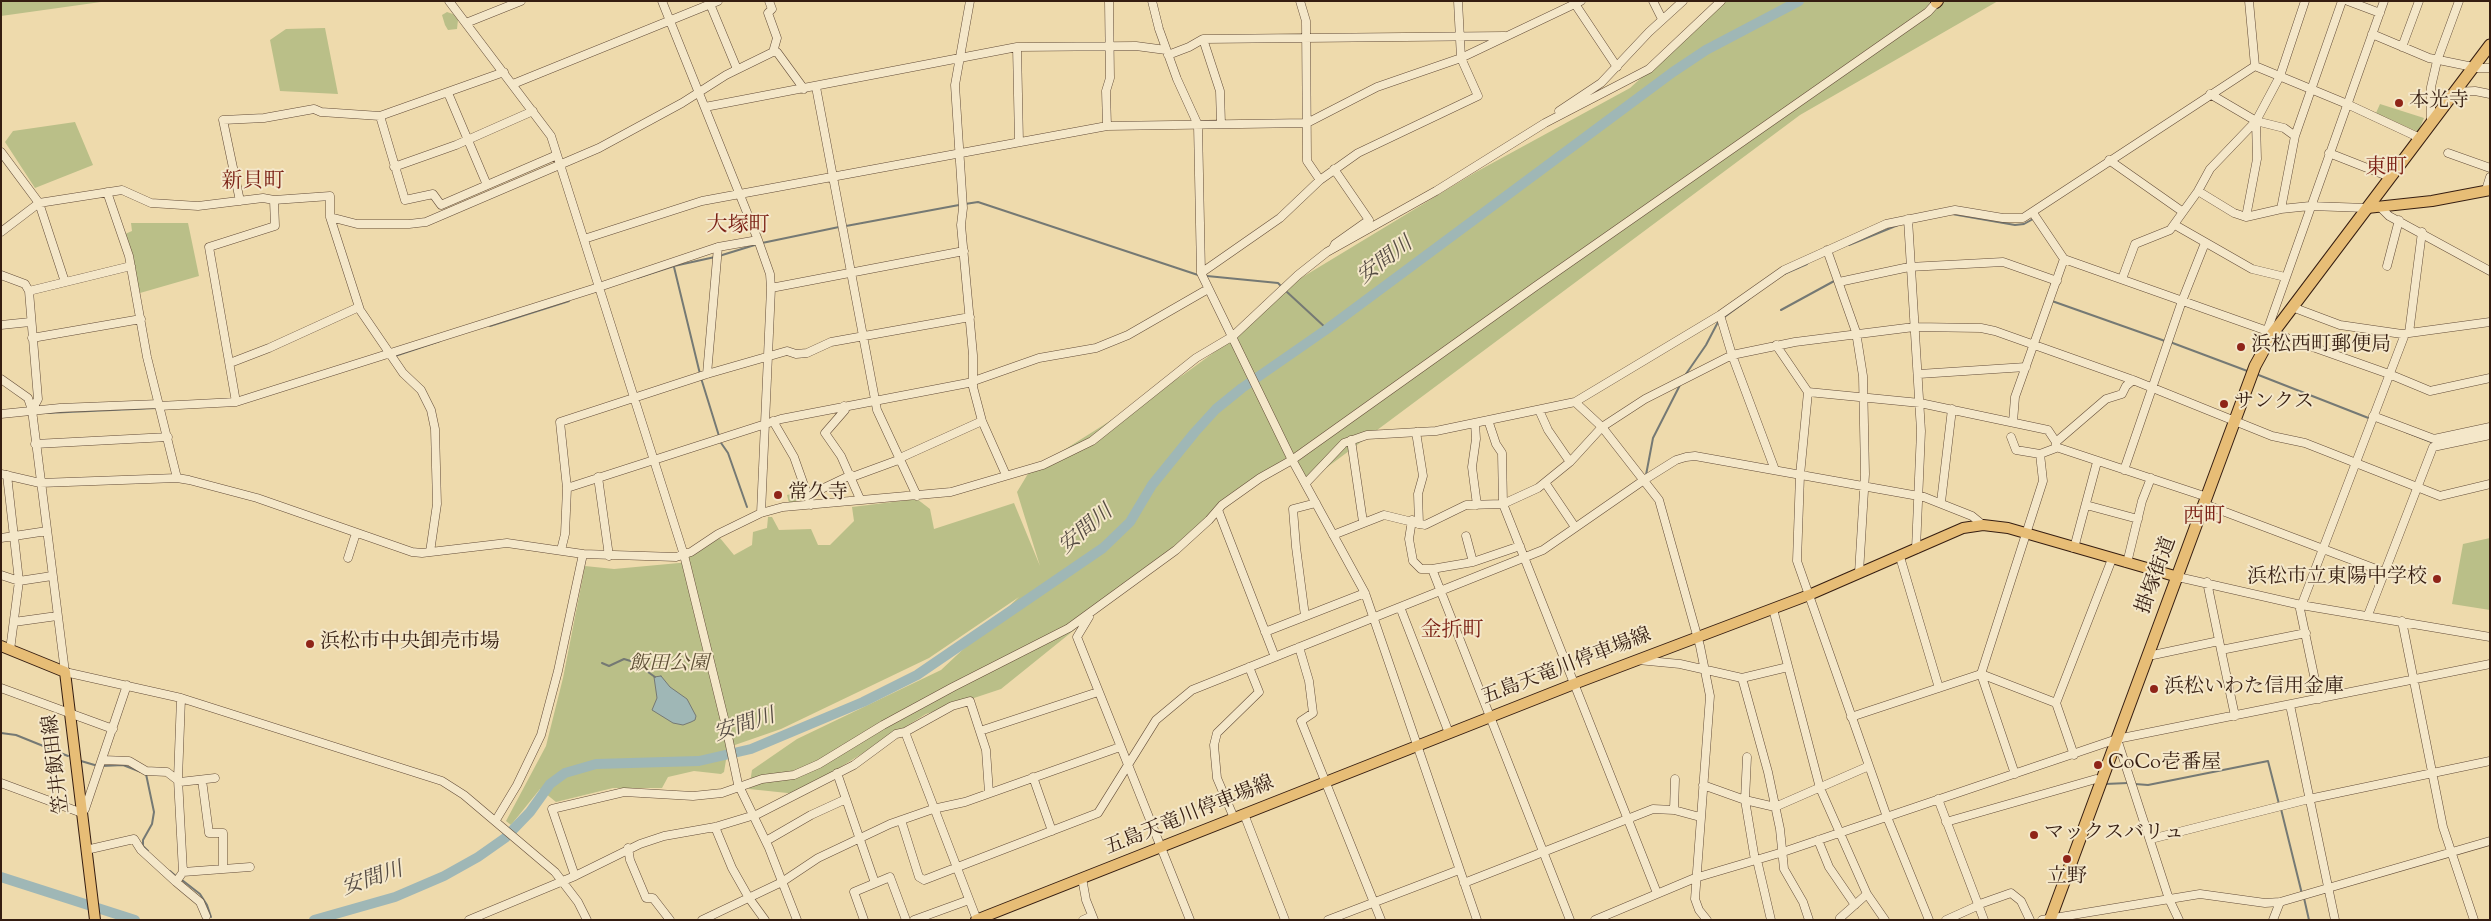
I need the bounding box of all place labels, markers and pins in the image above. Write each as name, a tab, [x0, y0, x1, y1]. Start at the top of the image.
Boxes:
place label: 本光寺	[2409, 91, 2469, 115]
marker: 本光寺	[2393, 97, 2405, 109]
place label: 浜松西町郵便局	[2251, 335, 2391, 359]
marker: 浜松西町郵便局	[2235, 341, 2247, 353]
place label: サンクス	[2234, 392, 2314, 416]
marker: サンクス	[2218, 398, 2230, 410]
place label: 常久寺	[788, 483, 848, 507]
marker: 常久寺	[772, 489, 784, 501]
place label: 浜松市立東陽中学校	[2247, 567, 2427, 591]
marker: 浜松市立東陽中学校	[2431, 573, 2443, 585]
place label: 浜松市中央卸売市場	[320, 632, 500, 656]
marker: 浜松市中央卸売市場	[304, 638, 316, 650]
place label: 浜松いわた信用金庫	[2164, 677, 2344, 701]
marker: 浜松いわた信用金庫	[2148, 683, 2160, 695]
place label: CoCo壱番屋	[2108, 753, 2221, 777]
marker: CoCo壱番屋	[2092, 759, 2104, 771]
place label: マックスバリュ	[2044, 823, 2184, 847]
marker: マックスバリュ	[2028, 829, 2040, 841]
marker: 立野	[2061, 853, 2073, 865]
place label: 立野	[2047, 867, 2087, 891]

